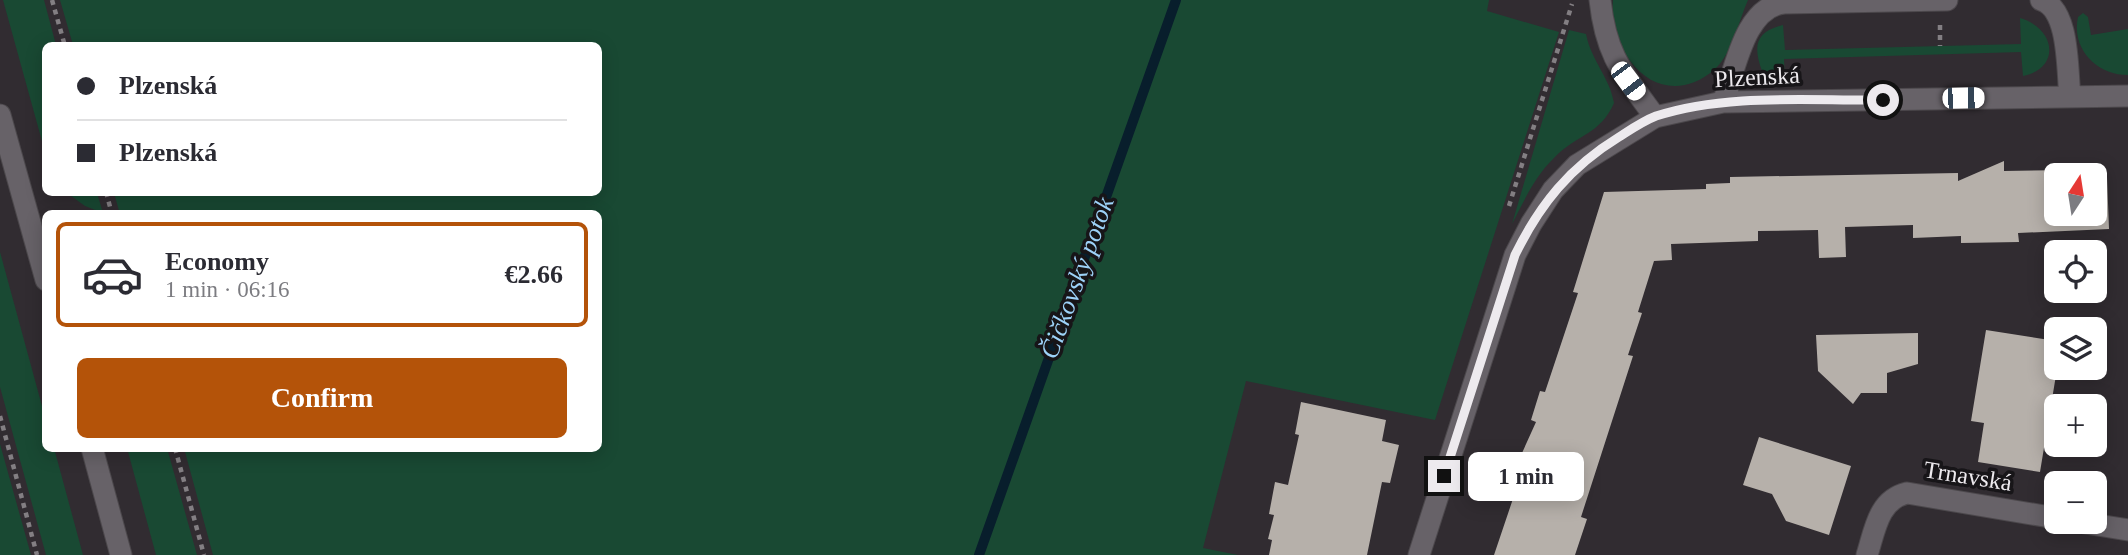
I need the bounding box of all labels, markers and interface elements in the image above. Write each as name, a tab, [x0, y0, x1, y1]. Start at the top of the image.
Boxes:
car	[1607, 58, 1650, 104]
street label: Plzenská	[1714, 62, 1801, 92]
text: Plzenská	[119, 71, 217, 100]
route start	[1867, 84, 1899, 116]
car	[1942, 87, 1985, 109]
text: Plzenská	[119, 138, 217, 167]
north arrow	[2044, 163, 2107, 226]
map controls	[2044, 163, 2107, 534]
water label: Čičkovský potok	[1034, 193, 1120, 363]
button: locate	[2044, 240, 2107, 303]
icon: car	[81, 243, 144, 306]
text: Economy	[165, 247, 269, 276]
text: €2.66	[505, 260, 563, 289]
text: 1 min · 06:16	[165, 277, 290, 302]
button: layers	[2044, 317, 2107, 380]
button: Confirm	[77, 358, 567, 438]
button: +	[2044, 394, 2107, 457]
callout: 1 min	[1468, 452, 1584, 500]
street label: Trnavská	[1922, 456, 2014, 496]
route end	[1428, 460, 1460, 492]
text: 1 min	[1498, 464, 1554, 489]
button: −	[2044, 471, 2107, 534]

